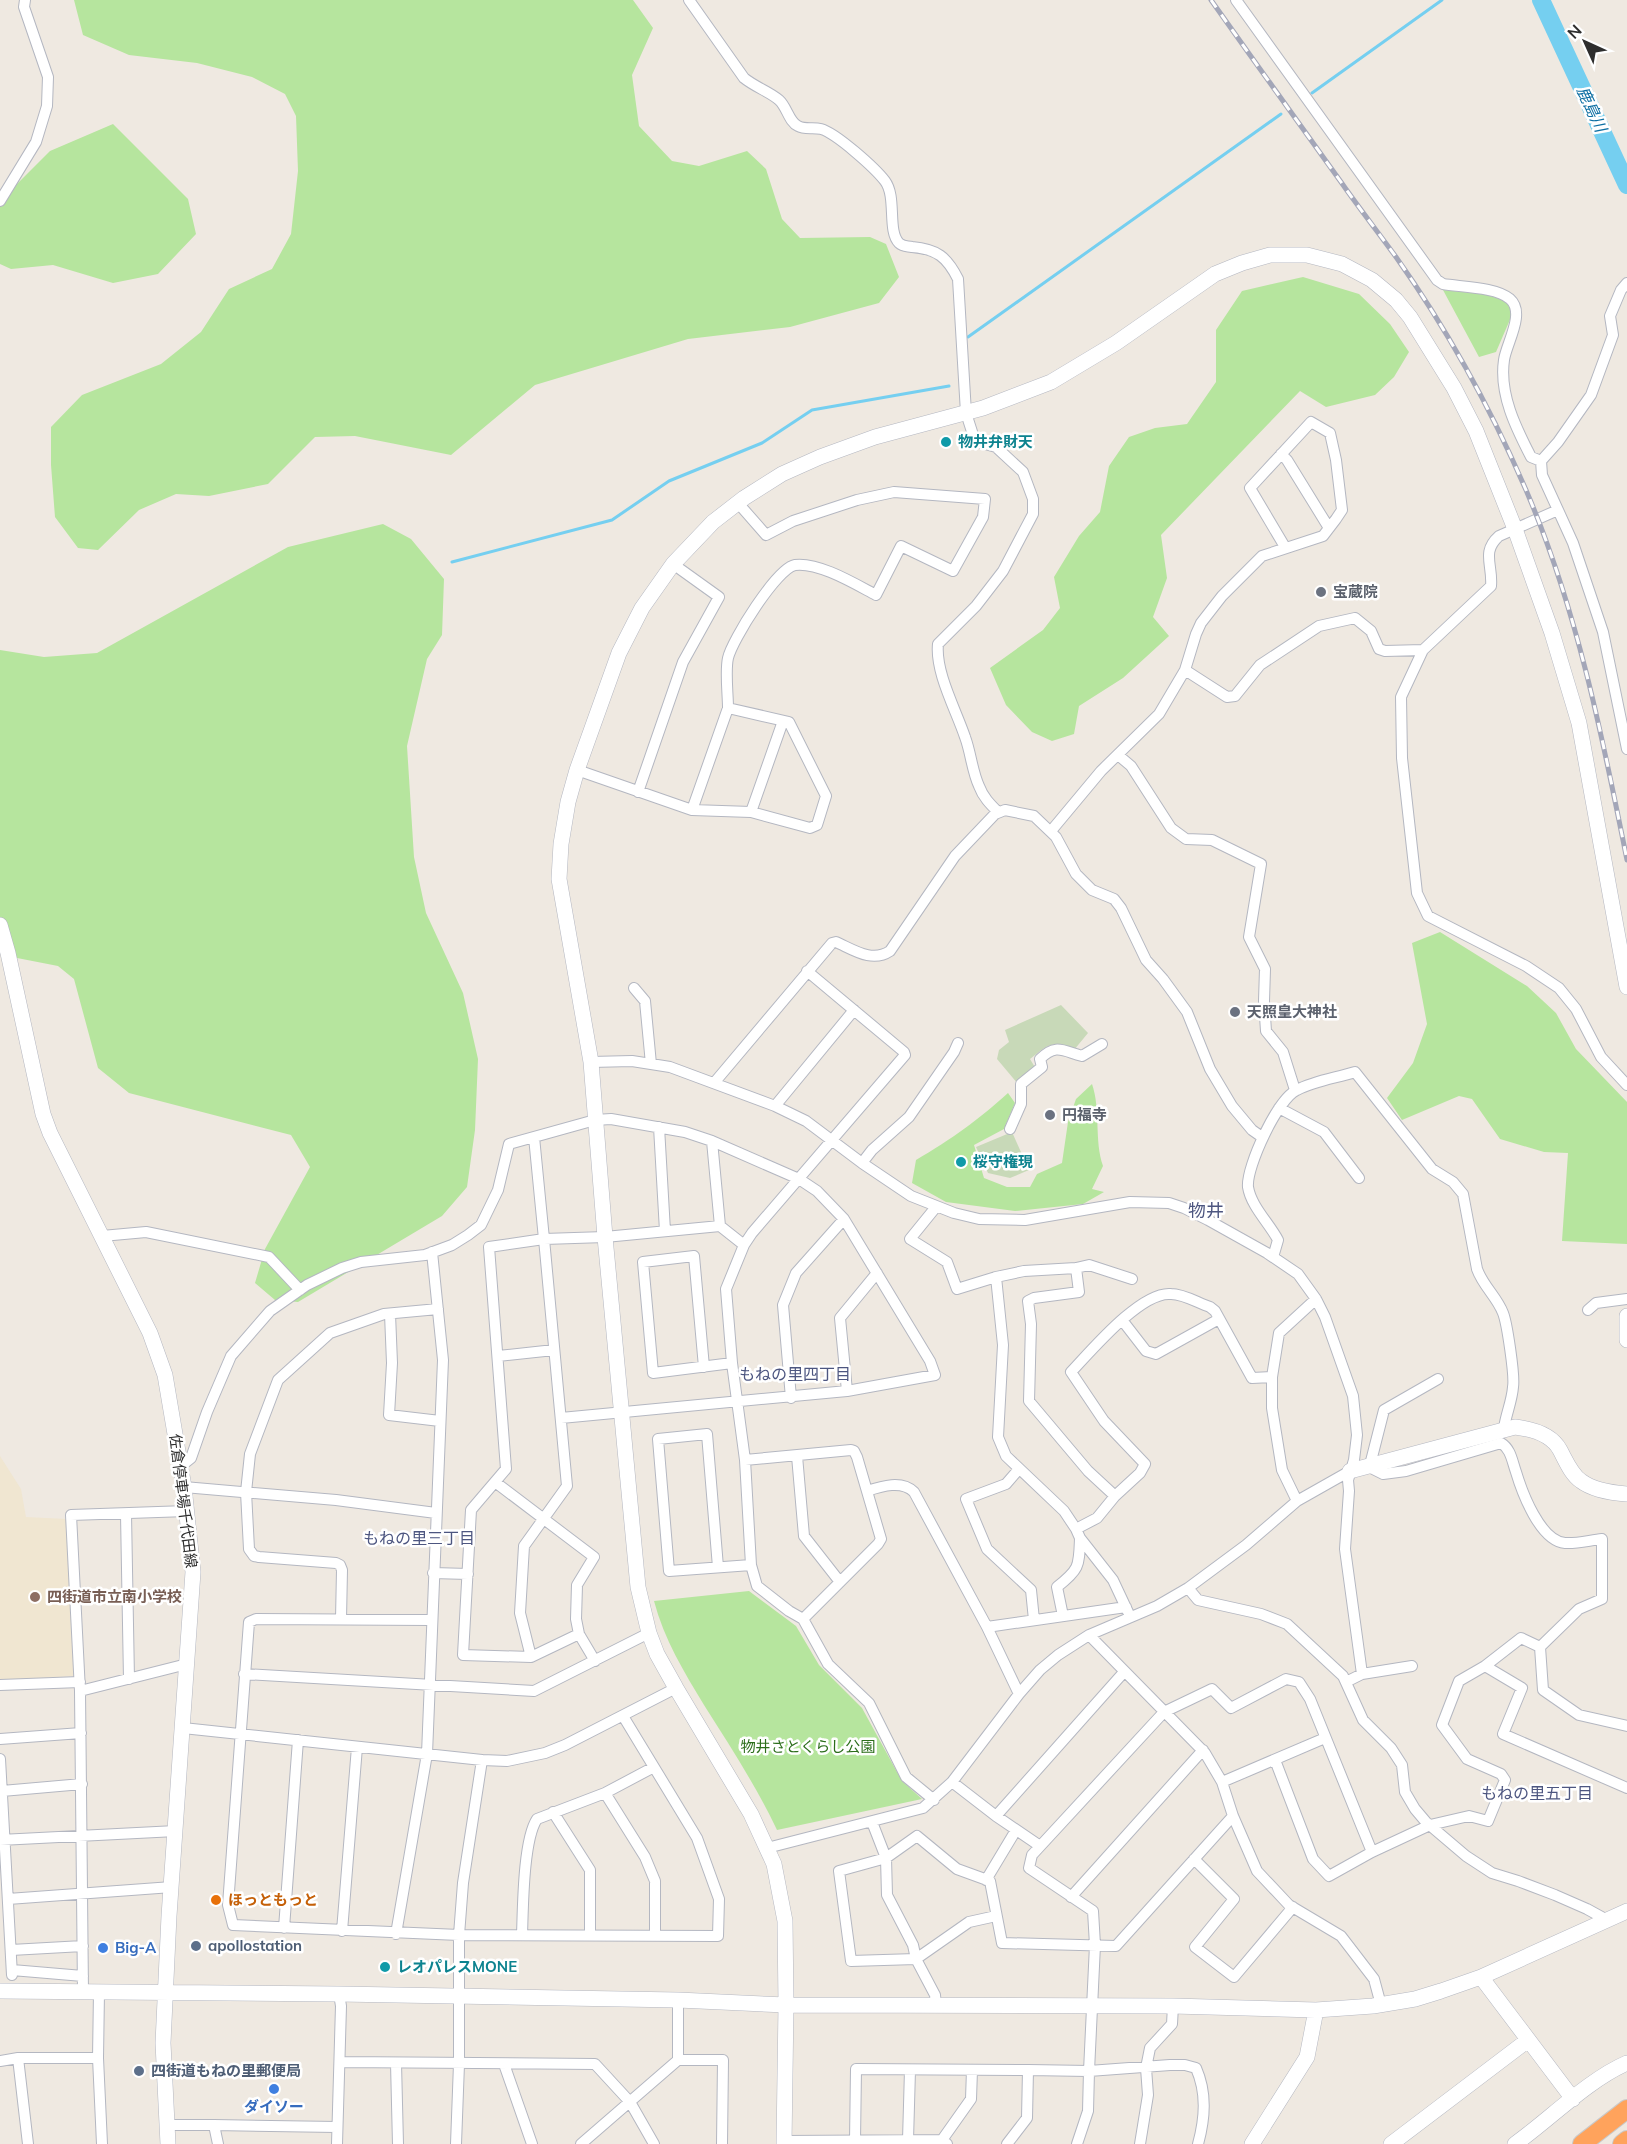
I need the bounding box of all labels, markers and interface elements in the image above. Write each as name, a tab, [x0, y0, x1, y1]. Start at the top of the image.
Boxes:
north arrow	[1555, 12, 1615, 72]
text: N	[1563, 20, 1586, 43]
water label: 鹿島川	[1573, 83, 1612, 137]
place label: 物井弁財天	[958, 432, 1033, 451]
marker: 物井弁財天	[939, 435, 953, 449]
place label: 宝蔵院	[1333, 582, 1378, 601]
marker: 宝蔵院	[1314, 585, 1328, 599]
place label: 天照皇大神社	[1247, 1002, 1337, 1021]
marker: 天照皇大神社	[1228, 1005, 1242, 1019]
place label: 円福寺	[1062, 1105, 1107, 1124]
marker: 円福寺	[1043, 1108, 1057, 1122]
place label: 桜守権現	[973, 1152, 1033, 1171]
marker: 桜守権現	[954, 1155, 968, 1169]
district label: 物井	[1188, 1199, 1224, 1222]
district label: もねの里四丁目	[739, 1364, 851, 1384]
street label: 佐倉停車場千代田線	[166, 1433, 201, 1569]
district label: もねの里三丁目	[363, 1528, 475, 1548]
place label: 四街道市立南小学校	[47, 1587, 182, 1606]
marker: 四街道市立南小学校	[28, 1590, 42, 1604]
park label: 物井さとくらし公園	[741, 1737, 875, 1756]
district label: もねの里五丁目	[1481, 1783, 1593, 1803]
place label: ほっともっと	[228, 1890, 318, 1909]
marker: ほっともっと	[209, 1893, 223, 1907]
place label: apollostation	[208, 1936, 302, 1955]
place label: Big-A	[115, 1938, 157, 1957]
marker: apollostation	[189, 1939, 203, 1953]
marker: Big-A	[96, 1941, 110, 1955]
place label: レオパレスMONE	[397, 1957, 517, 1976]
marker: レオパレスMONE	[378, 1960, 392, 1974]
place label: 四街道もねの里郵便局	[151, 2061, 301, 2080]
marker: 四街道もねの里郵便局	[132, 2064, 146, 2078]
marker: ダイソー	[267, 2082, 281, 2096]
place label: ダイソー	[244, 2097, 304, 2116]

